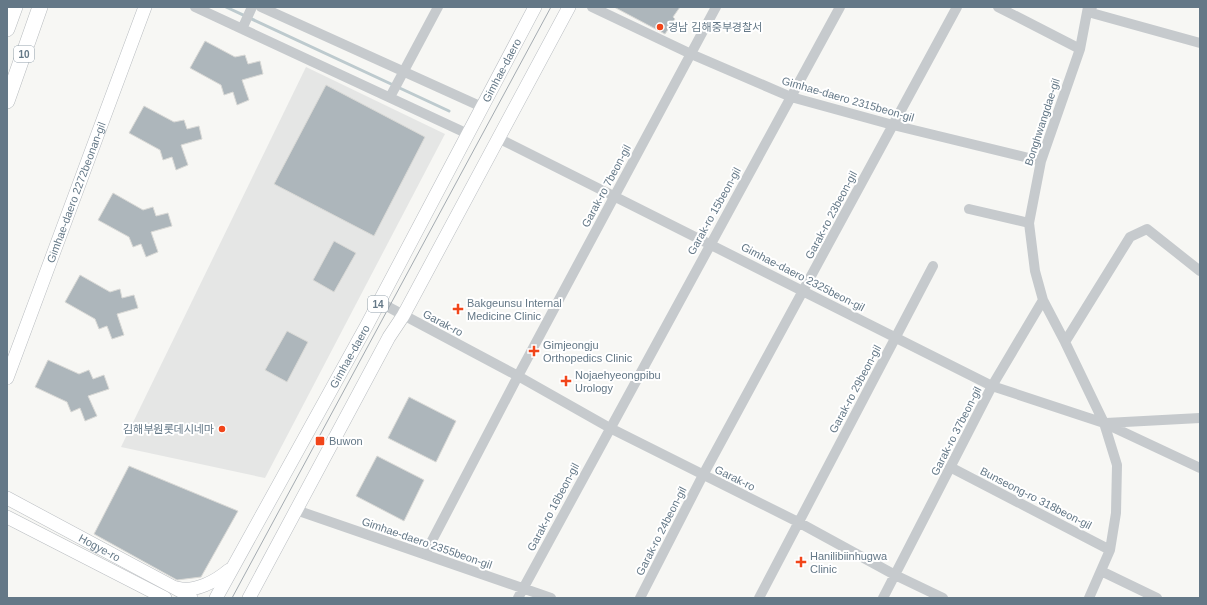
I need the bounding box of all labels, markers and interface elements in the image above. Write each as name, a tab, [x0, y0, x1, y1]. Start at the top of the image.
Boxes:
place label: 경남 김해중부경찰서	[668, 21, 762, 33]
marker: 경남 김해중부경찰서	[655, 22, 665, 32]
street label: Gimhae-daero	[480, 36, 523, 104]
road number: 10	[14, 46, 34, 62]
street label: Gimhae-daero 2315beon-gil	[781, 74, 915, 124]
street label: Bonghwangdae-gil	[1022, 77, 1062, 167]
street label: Gimhae-daero 2272beonan-gil	[44, 120, 108, 265]
street label: Garak-ro 7beon-gil	[579, 143, 633, 229]
street label: Garak-ro 15beon-gil	[685, 165, 743, 257]
street label: Garak-ro 23beon-gil	[803, 169, 859, 261]
street label: Gimhae-daero 2325beon-gil	[739, 241, 867, 313]
road number: 14	[368, 296, 388, 312]
place label: Bakgeunsu Internal Medicine Clinic	[467, 297, 562, 322]
marker: Bakgeunsu Internal Medicine Clinic	[452, 303, 464, 315]
street label: Garak-ro	[421, 308, 465, 338]
street label: Gimhae-daero	[327, 323, 372, 390]
place label: Gimjeongju Orthopedics Clinic	[543, 339, 633, 364]
street label: Garak-ro 29beon-gil	[827, 343, 883, 435]
marker: Gimjeongju Orthopedics Clinic	[528, 345, 540, 357]
place label: Nojaehyeongpibu Urology	[575, 369, 661, 394]
marker: Nojaehyeongpibu Urology	[560, 375, 572, 387]
street label: Garak-ro 37beon-gil	[928, 385, 984, 477]
place label: 김해부원롯데시네마	[123, 423, 214, 435]
marker: 김해부원롯데시네마	[217, 424, 227, 434]
marker: Buwon	[314, 435, 326, 447]
place label: Buwon	[329, 435, 363, 447]
street label: Garak-ro 16beon-gil	[525, 461, 581, 553]
street label: Garak-ro	[713, 463, 757, 493]
street label: Bunseong-ro 318beon-gil	[978, 465, 1094, 531]
street label: Garak-ro 24beon-gil	[633, 485, 689, 577]
street label: Gimhae-daero 2355beon-gil	[360, 515, 494, 571]
street label: Hogye-ro	[77, 532, 122, 564]
place label: Hanilibiinhugwa Clinic	[810, 550, 888, 575]
marker: Hanilibiinhugwa Clinic	[795, 556, 807, 568]

